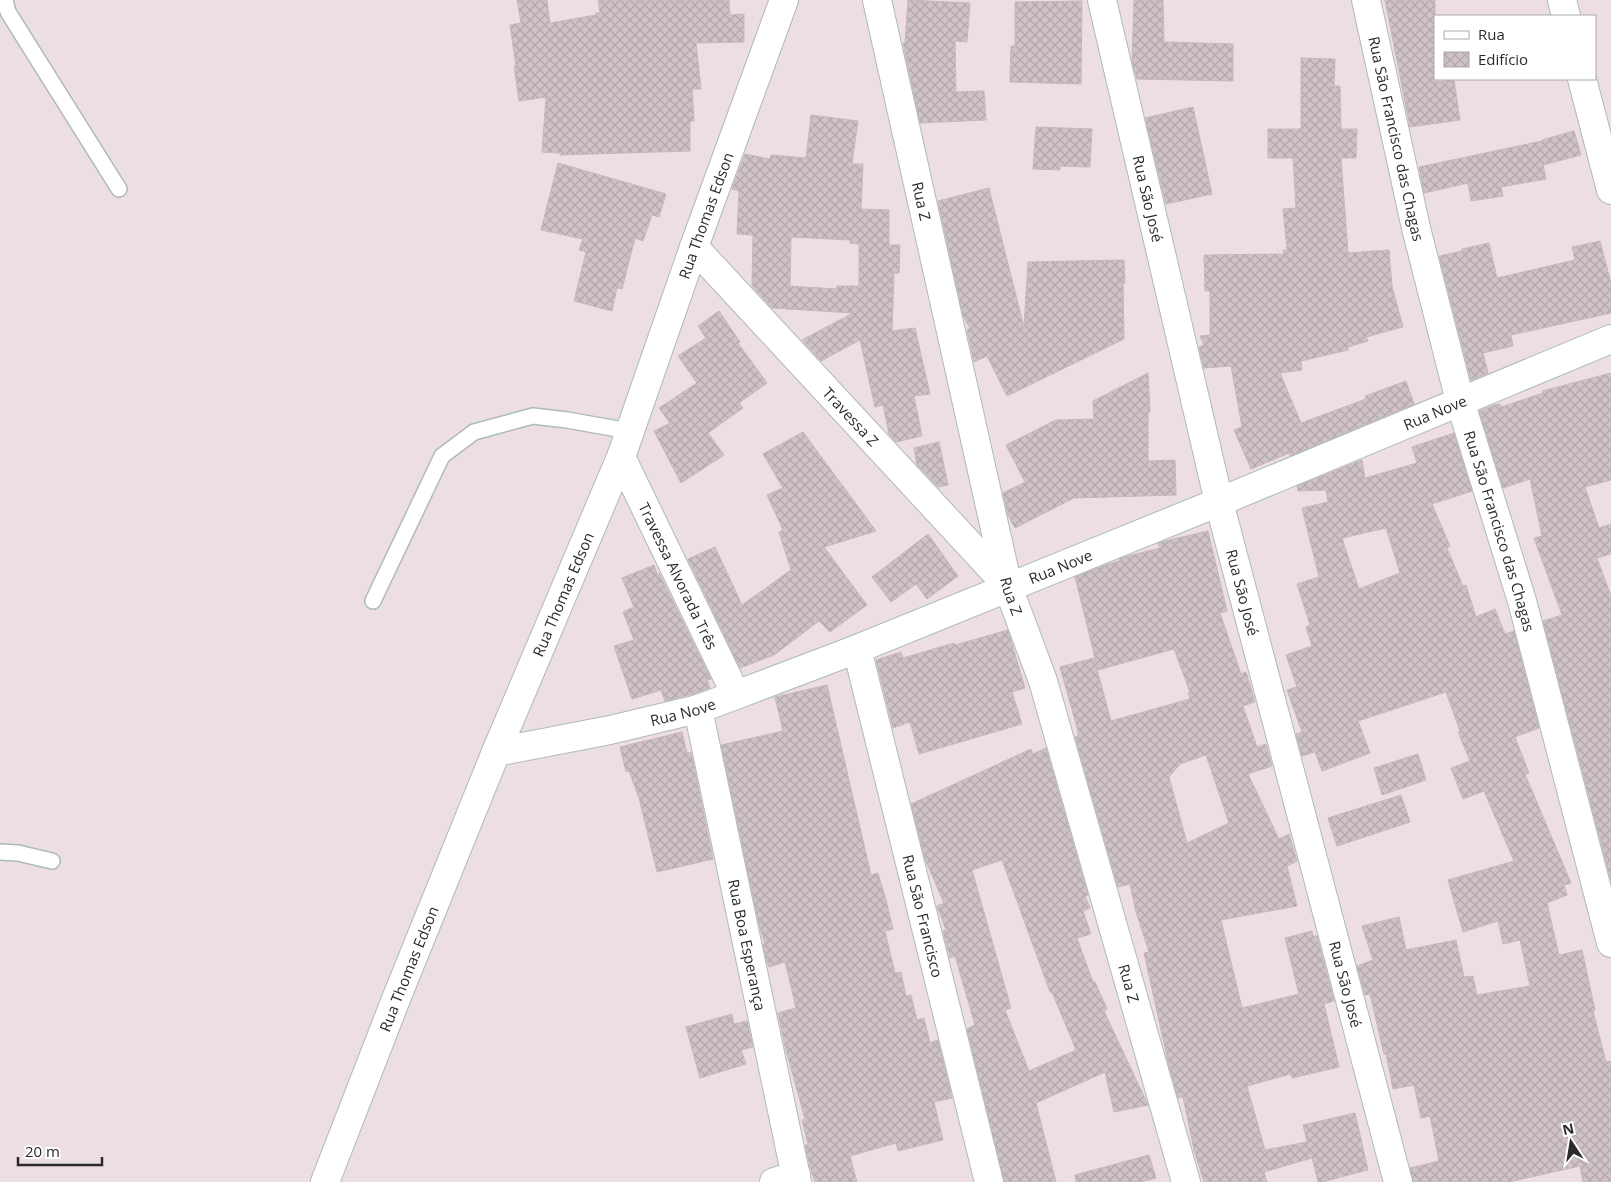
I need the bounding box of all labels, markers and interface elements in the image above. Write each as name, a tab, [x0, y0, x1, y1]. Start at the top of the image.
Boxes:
legend	[1434, 15, 1596, 80]
text: Rua	[1478, 24, 1505, 44]
street label: Rua São Francisco das Chagas	[1364, 34, 1429, 243]
text: Edifício	[1478, 49, 1528, 69]
street label: Rua Thomas Edson	[674, 149, 738, 282]
street label: Rua São José	[1128, 153, 1168, 244]
street label: Rua Z	[908, 180, 936, 222]
street label: Travessa Z	[819, 383, 883, 450]
street label: Rua Nove	[1400, 390, 1470, 434]
street label: Rua São Francisco das Chagas	[1460, 428, 1540, 634]
street label: Travessa Alvorada Três	[634, 499, 722, 653]
street label: Rua Thomas Edson	[528, 529, 598, 660]
street label: Rua Nove	[1026, 545, 1095, 588]
street label: Rua São José	[1222, 547, 1264, 638]
street label: Rua Z	[996, 575, 1028, 618]
street label: Rua Nove	[648, 693, 718, 730]
street label: Rua São Francisco	[898, 852, 948, 980]
street label: Rua Boa Esperança	[724, 877, 771, 1013]
street label: Rua Thomas Edson	[374, 903, 443, 1034]
street label: Rua São José	[1325, 939, 1367, 1030]
street label: Rua Z	[1114, 962, 1144, 1005]
north arrow	[1546, 1117, 1596, 1167]
text: N	[1561, 1118, 1576, 1139]
scale bar	[18, 1134, 101, 1166]
text: 20 m	[25, 1141, 60, 1161]

